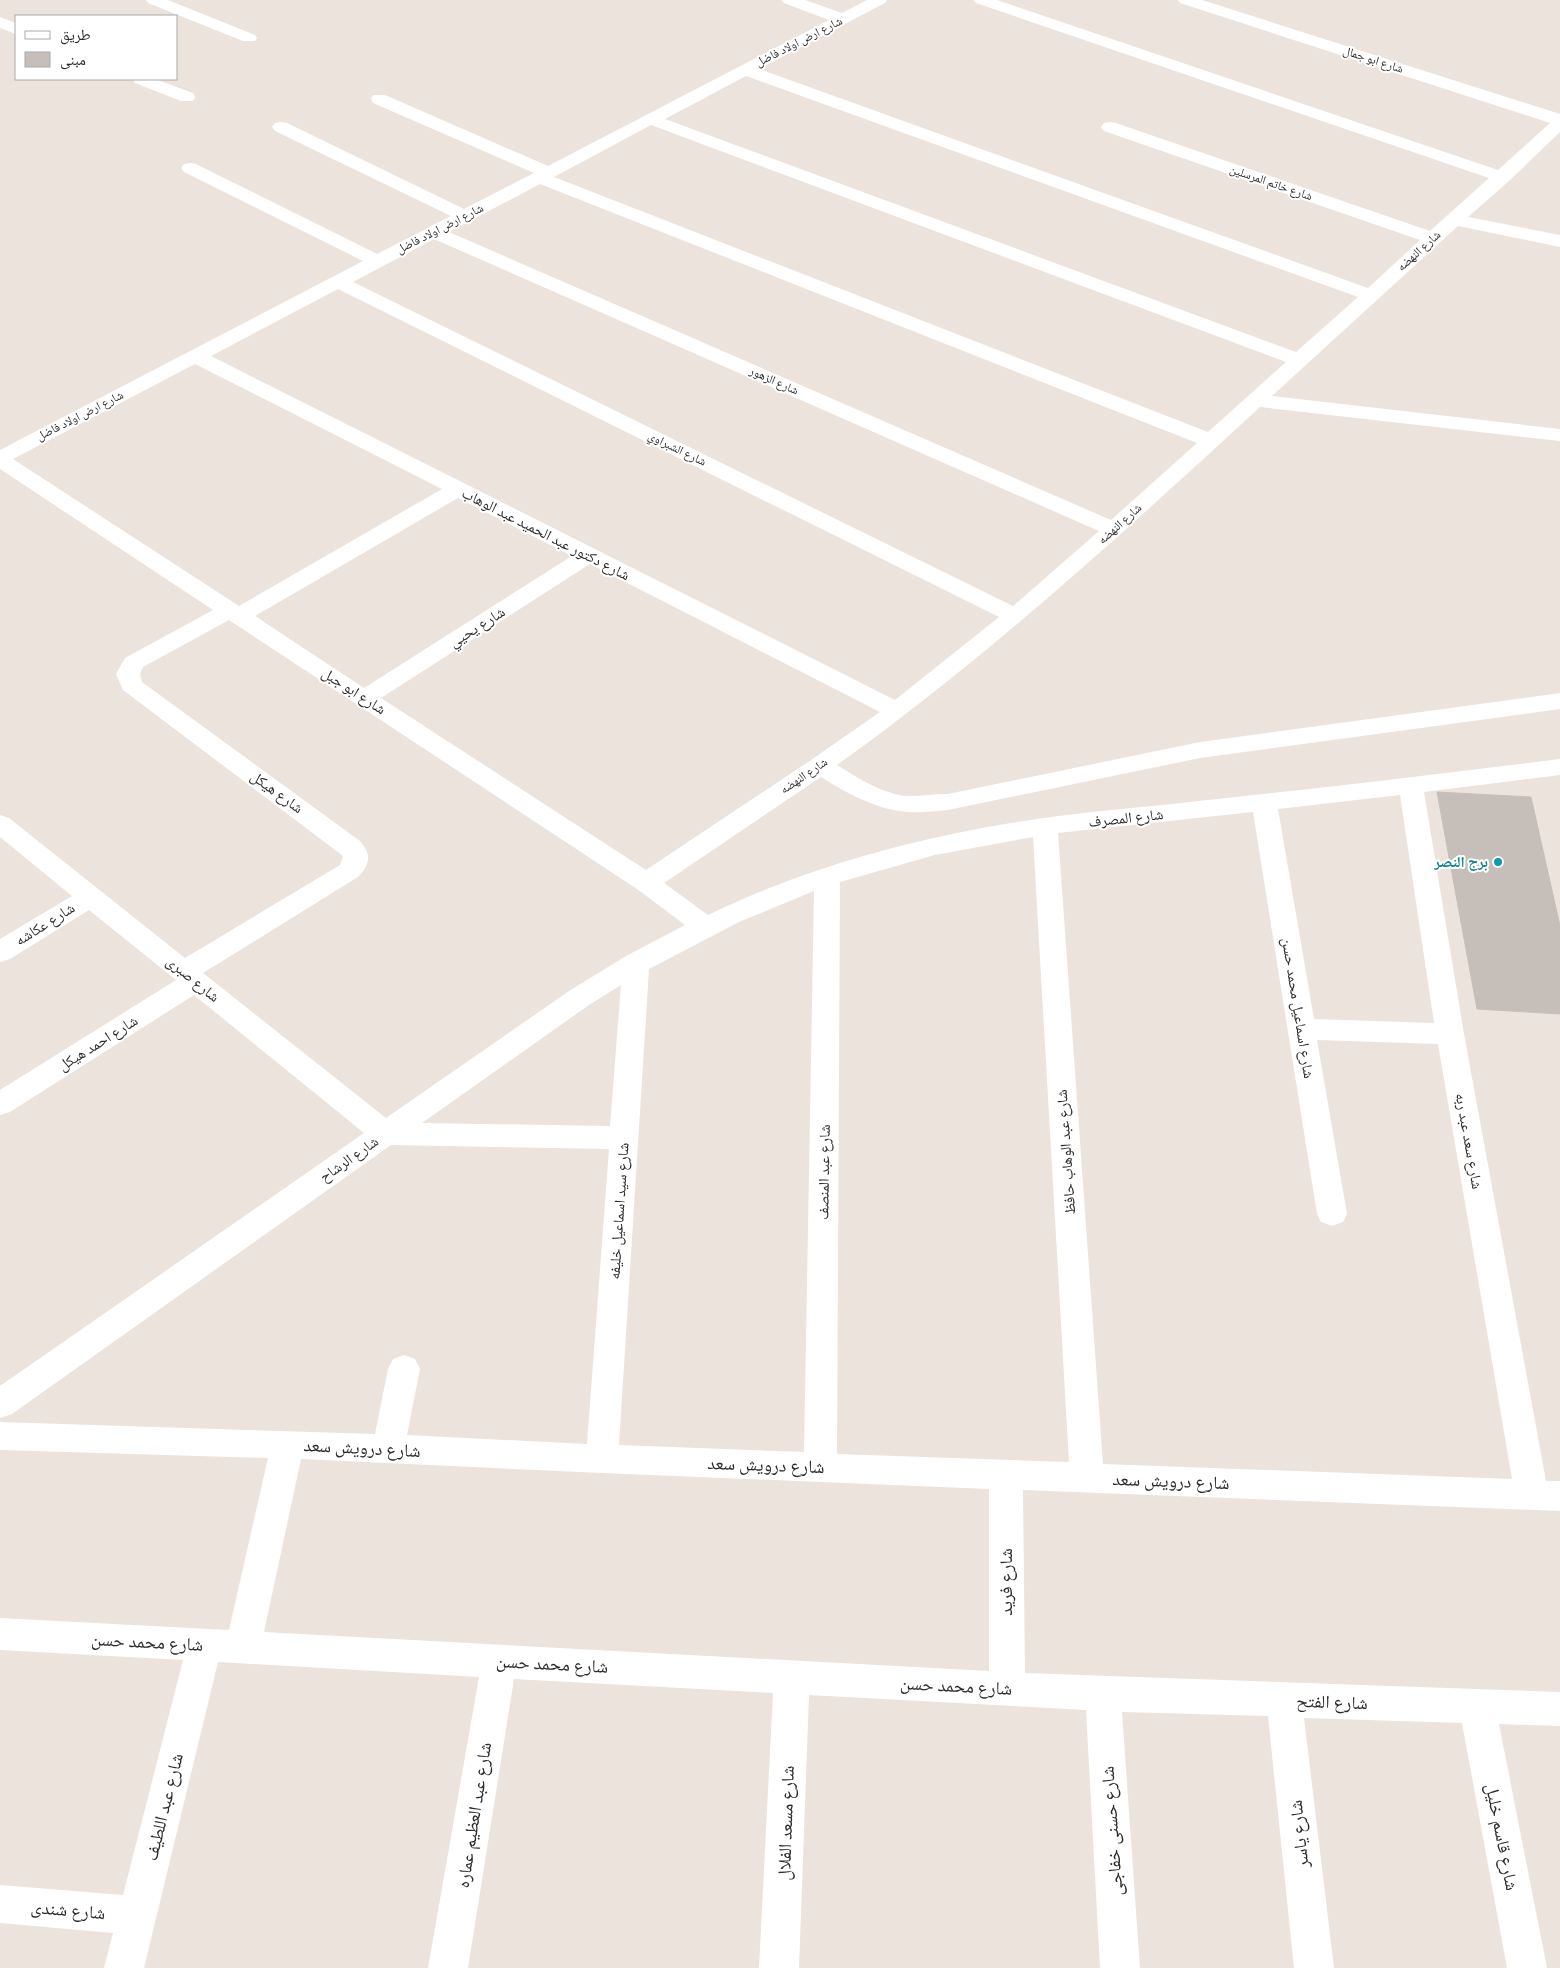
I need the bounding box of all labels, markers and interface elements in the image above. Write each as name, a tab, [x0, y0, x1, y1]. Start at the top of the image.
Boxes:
street label: شارع ارض اولاد فاضل	[753, 14, 845, 70]
legend	[15, 15, 178, 80]
text: طريق	[60, 26, 91, 45]
street label: شارع ابو جمال	[1341, 43, 1405, 77]
text: مبنى	[60, 51, 86, 70]
street label: شارع خاتم المرسلين	[1228, 162, 1314, 204]
street label: شارع ارض اولاد فاضل	[394, 201, 486, 257]
street label: شارع النهضه	[1394, 227, 1444, 275]
street label: شارع الزهور	[746, 363, 801, 398]
street label: شارع ارض اولاد فاضل	[34, 388, 126, 444]
street label: شارع الشبراوي	[644, 428, 709, 471]
street label: شارع دكتور عبد الحميد عبد الوهاب	[459, 484, 633, 585]
street label: شارع النهضه	[1095, 500, 1145, 548]
street label: شارع يحيي	[446, 603, 510, 654]
street label: شارع ابو جبل	[318, 664, 389, 719]
street label: شارع النهضه	[778, 755, 831, 797]
street label: شارع هيكل	[247, 767, 307, 818]
street label: شارع المصرف	[1088, 805, 1165, 832]
place label: برج النصر	[1433, 853, 1488, 871]
marker: برج النصر	[1492, 856, 1504, 868]
street label: شارع عكاشه	[12, 899, 79, 950]
street label: شارع اسماعيل محمد حسن	[1277, 936, 1318, 1080]
street label: شارع صبرى	[162, 952, 223, 1007]
street label: شارع احمد هيكل	[55, 1011, 142, 1075]
street label: شارع عبد الوهاب حافظ	[1053, 1089, 1080, 1215]
street label: شارع سعد عبد ربه	[1451, 1091, 1486, 1191]
street label: شارع عبد المنصف	[814, 1124, 835, 1220]
street label: شارع الرشاح	[316, 1132, 383, 1187]
street label: شارع سيد اسماعيل خليفه	[605, 1142, 634, 1280]
street label: شارع درويش سعد	[303, 1434, 421, 1462]
street label: شارع درويش سعد	[707, 1452, 825, 1478]
street label: شارع درويش سعد	[1112, 1468, 1230, 1494]
street label: شارع فريد	[995, 1548, 1017, 1616]
street label: شارع محمد حسن	[90, 1628, 204, 1656]
street label: شارع محمد حسن	[495, 1650, 609, 1678]
street label: شارع محمد حسن	[899, 1672, 1013, 1700]
street label: شارع الفتح	[1296, 1690, 1368, 1715]
street label: شارع عبد العظيم عماره	[452, 1741, 497, 1890]
street label: شارع عبد اللطيف	[140, 1751, 188, 1863]
street label: شارع مسعد الفلال	[773, 1765, 799, 1881]
street label: شارع حسنى خفاجى	[1096, 1765, 1128, 1897]
street label: شارع قاسم خليل	[1480, 1782, 1523, 1893]
street label: شارع ياسر	[1285, 1799, 1314, 1870]
street label: شارع شندى	[30, 1896, 106, 1924]

